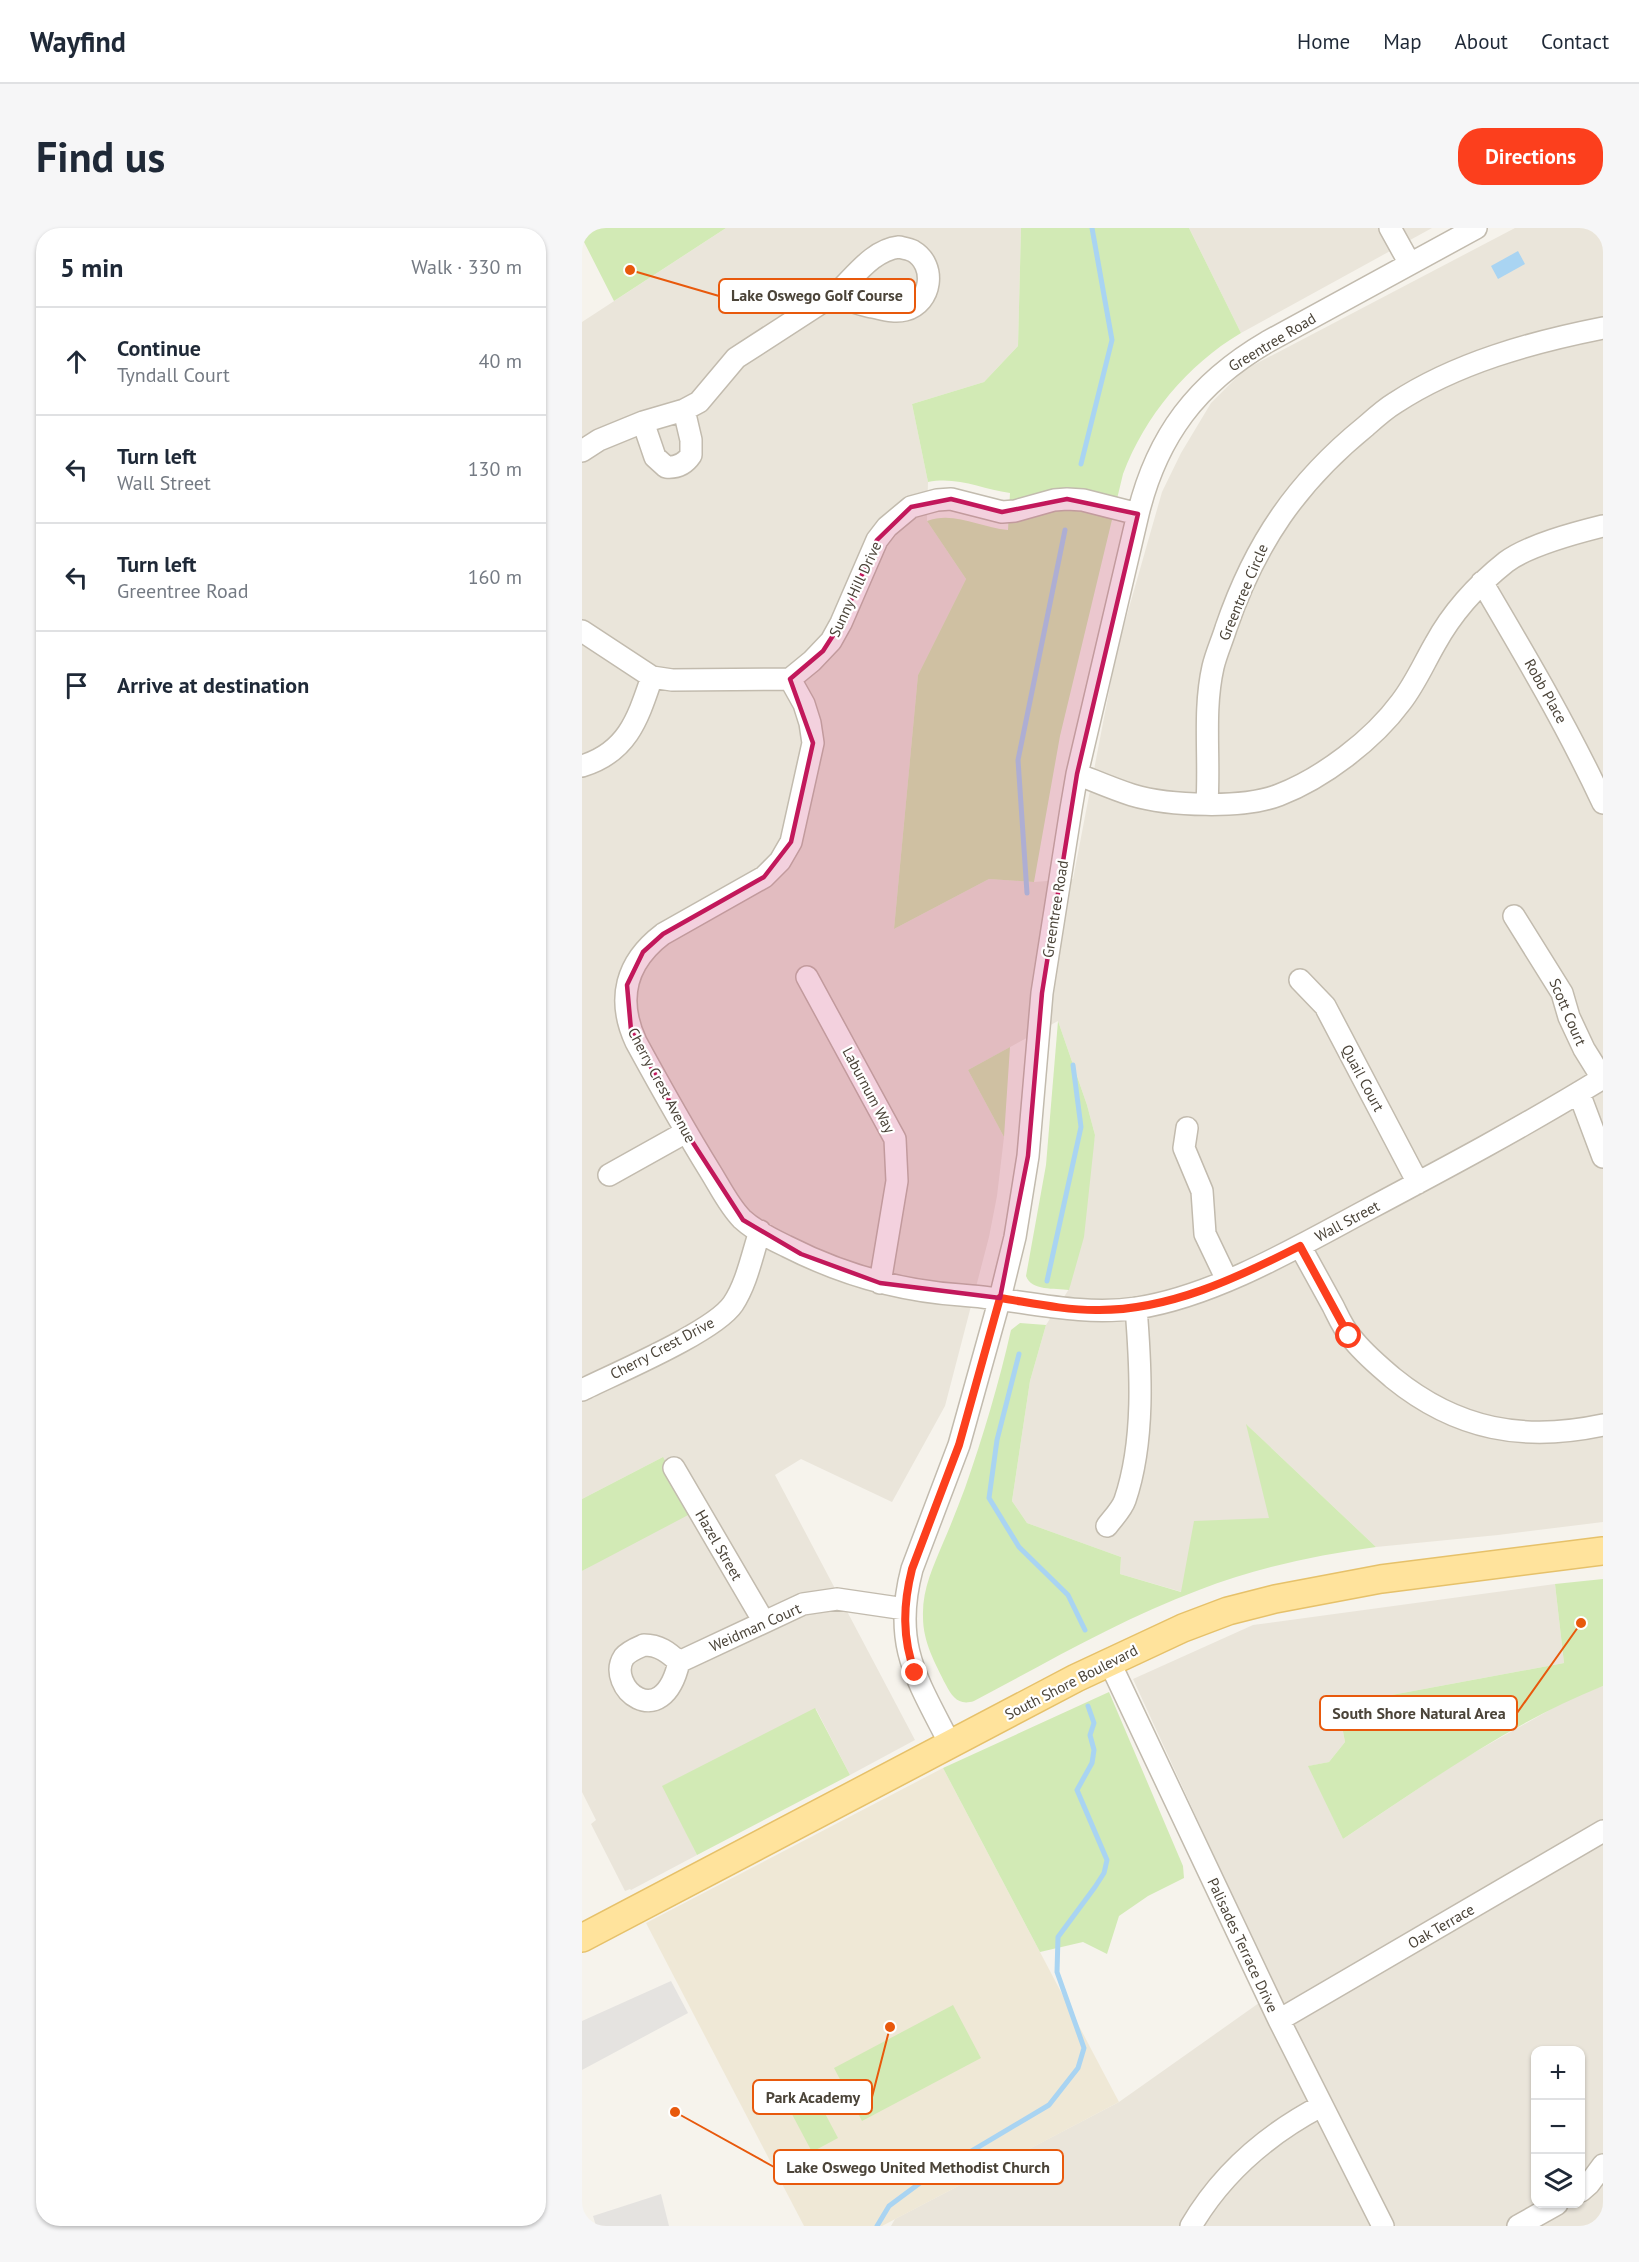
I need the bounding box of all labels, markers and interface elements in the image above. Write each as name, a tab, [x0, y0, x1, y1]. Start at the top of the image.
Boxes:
text: Wayfind	[30, 23, 126, 60]
text: Home	[1297, 28, 1350, 55]
text: Map	[1383, 28, 1422, 55]
text: About	[1455, 28, 1508, 55]
text: Contact	[1541, 28, 1609, 55]
button: Directions	[1458, 128, 1603, 185]
text: Find us	[36, 129, 165, 184]
text: 5 min	[60, 251, 123, 284]
text: Walk · 330 m	[411, 254, 522, 280]
callout: Lake Oswego Golf Course	[719, 279, 915, 313]
text: Lake Oswego Golf Course	[731, 285, 903, 305]
street label: Greentree Road	[1225, 308, 1319, 376]
text: Continue	[117, 334, 201, 362]
icon: ahead	[60, 345, 93, 378]
text: 40 m	[479, 348, 522, 374]
text: Tyndall Court	[117, 362, 230, 388]
text: Turn left	[117, 442, 197, 470]
icon: left	[60, 453, 93, 486]
text: 130 m	[468, 456, 522, 482]
text: Wall Street	[117, 470, 211, 496]
street label: Sunny Hill Drive	[825, 538, 885, 640]
street label: Greentree Circle	[1214, 541, 1272, 643]
text: Turn left	[117, 550, 197, 578]
icon: left	[60, 561, 93, 594]
text: 160 m	[468, 564, 522, 590]
text: Greentree Road	[117, 578, 248, 604]
street label: Robb Place	[1521, 655, 1571, 727]
icon: arrive	[60, 669, 93, 702]
text: Arrive at destination	[117, 671, 309, 699]
street label: Greentree Road	[1038, 859, 1072, 959]
street label: Scott Court	[1545, 975, 1591, 1049]
street label: Cherry Crest Avenue	[624, 1024, 700, 1146]
street label: Quail Court	[1337, 1041, 1389, 1115]
street label: Laburnum Way	[838, 1044, 900, 1136]
street label: Wall Street	[1311, 1196, 1383, 1246]
street label: Cherry Crest Drive	[607, 1313, 717, 1383]
route start	[1335, 1322, 1361, 1348]
street label: Hazel Street	[691, 1506, 747, 1584]
street label: Weidman Court	[706, 1598, 804, 1656]
street label: South Shore Boulevard	[1001, 1640, 1141, 1724]
route end	[901, 1659, 927, 1685]
callout: South Shore Natural Area	[1320, 1696, 1517, 1730]
text: South Shore Natural Area	[1332, 1703, 1506, 1723]
street label: Palisades Terrace Drive	[1203, 1875, 1283, 2015]
street label: Oak Terrace	[1404, 1899, 1478, 1953]
map controls	[1531, 2046, 1585, 2208]
button: +	[1531, 2046, 1585, 2100]
callout: Park Academy	[753, 2080, 872, 2114]
text: Park Academy	[766, 2087, 861, 2107]
button: −	[1531, 2100, 1585, 2154]
callout: Lake Oswego United Methodist Church	[774, 2150, 1063, 2184]
button: layers	[1531, 2154, 1585, 2208]
text: Lake Oswego United Methodist Church	[786, 2157, 1050, 2177]

